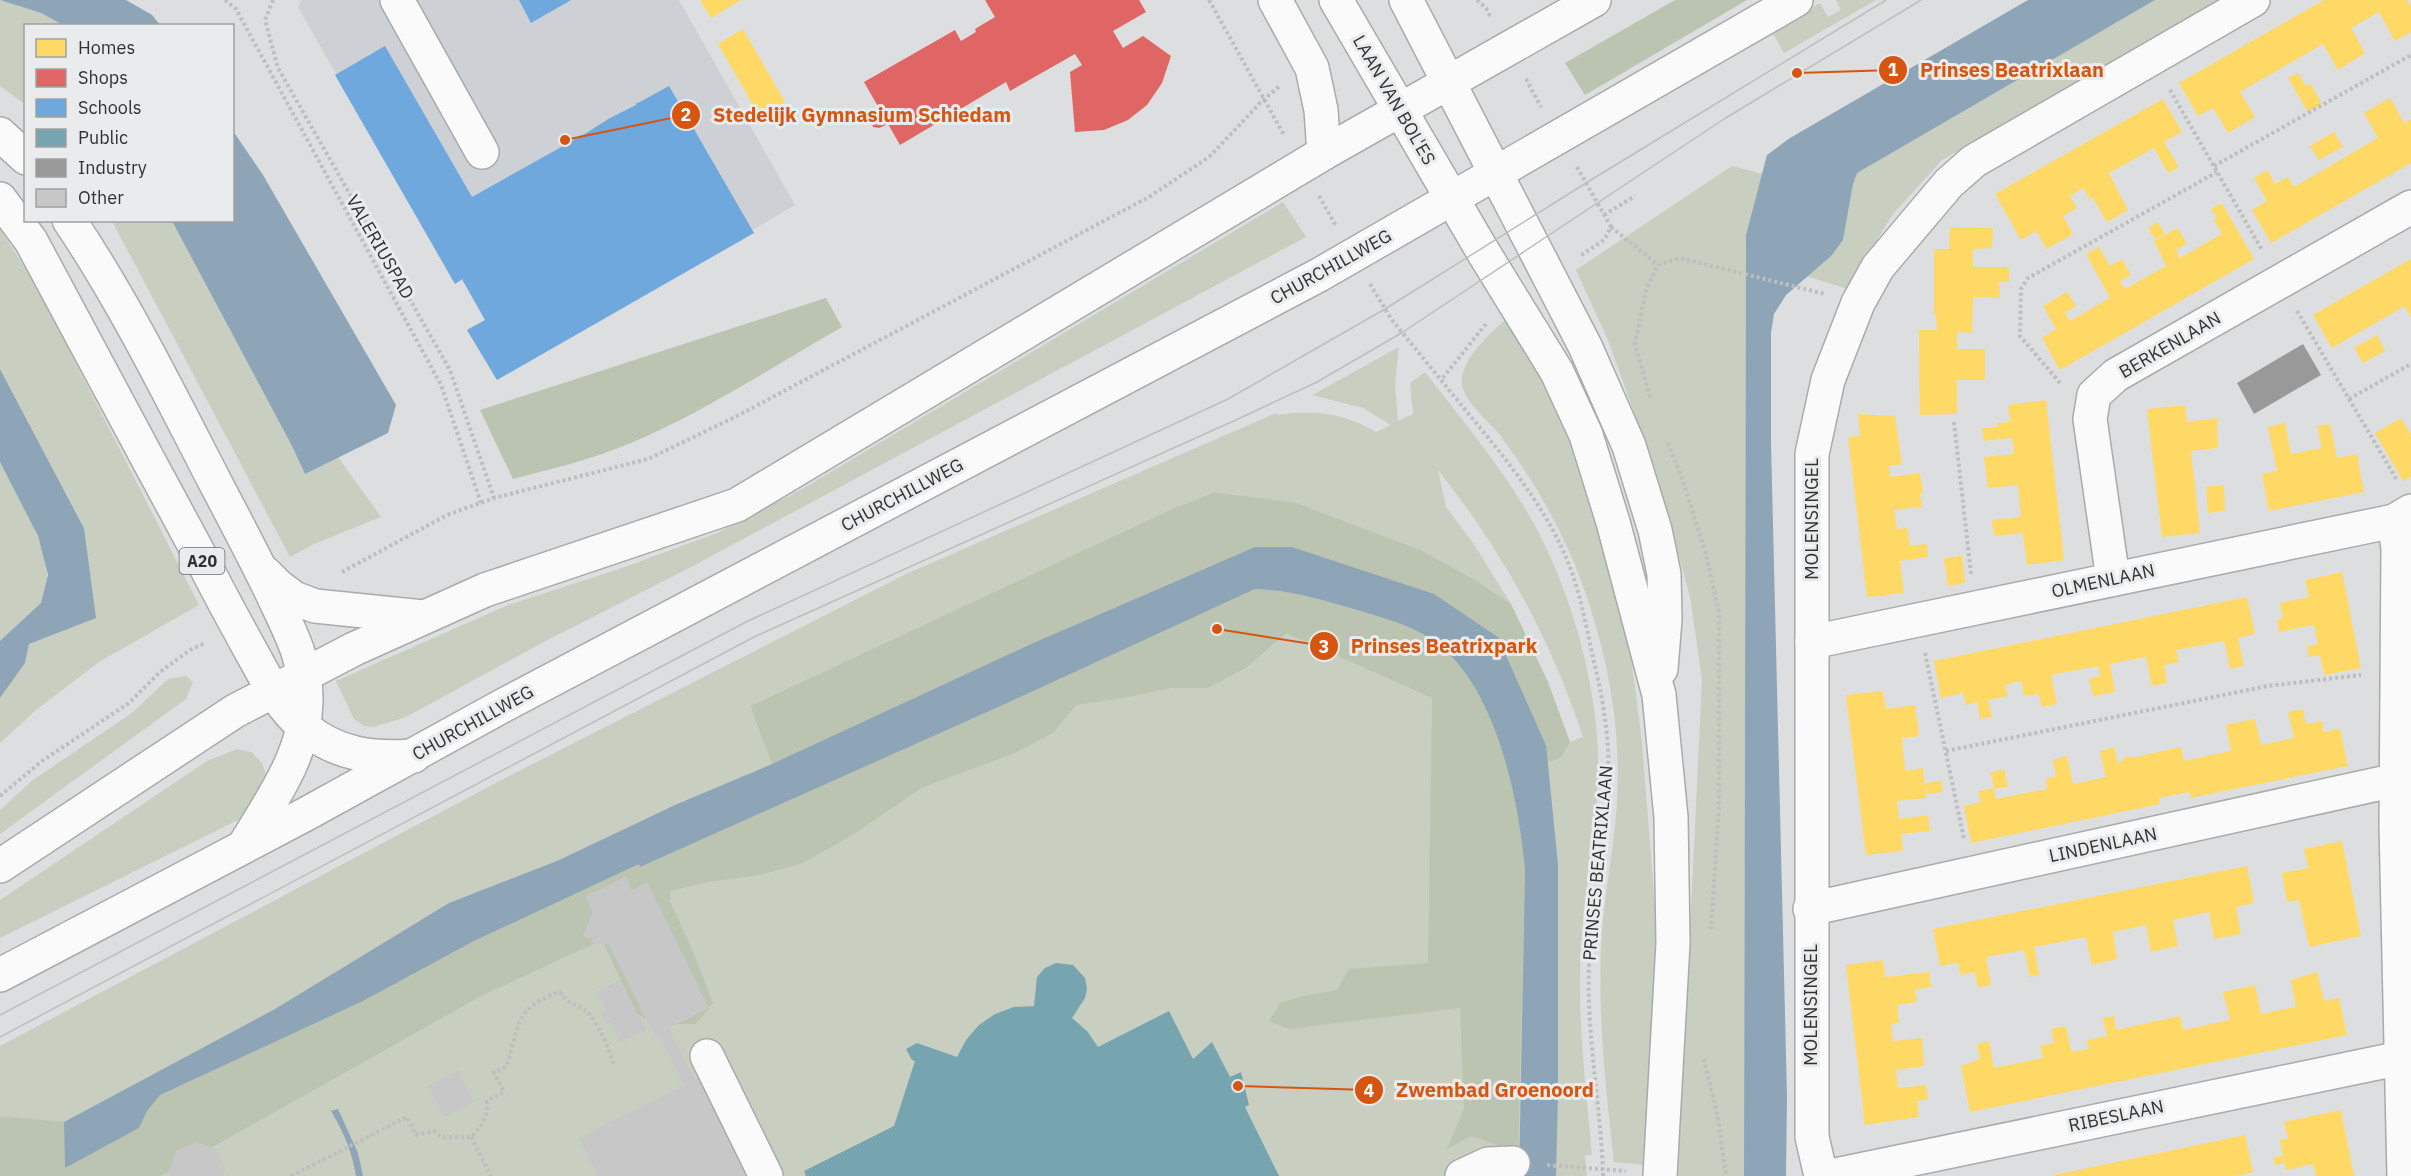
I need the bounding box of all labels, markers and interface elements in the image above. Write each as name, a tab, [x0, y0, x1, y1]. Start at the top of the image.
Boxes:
legend	[24, 24, 234, 222]
street label: LAAN VAN BOL'ES	[1348, 31, 1441, 169]
text: Homes	[78, 36, 135, 59]
callout: Prinses Beatrixlaan	[1878, 51, 2116, 89]
text: Prinses Beatrixlaan	[1920, 56, 2104, 83]
text: 1	[1888, 58, 1899, 81]
text: Shops	[78, 66, 128, 89]
text: Schools	[78, 96, 142, 119]
callout: Stedelijk Gymnasium Schiedam	[671, 96, 1023, 134]
text: Stedelijk Gymnasium Schiedam	[713, 101, 1011, 128]
text: 2	[681, 103, 691, 126]
text: Public	[78, 126, 128, 149]
text: Industry	[78, 156, 147, 179]
text: Other	[78, 186, 124, 209]
street label: VALERIUSPAD	[341, 191, 419, 303]
street label: CHURCHILLWEG	[1266, 224, 1395, 309]
street label: BERKENLAAN	[2115, 306, 2225, 383]
street label: CHURCHILLWEG	[837, 453, 967, 536]
street label: MOLENSINGEL	[1800, 458, 1823, 580]
road number: A20	[180, 548, 224, 574]
street label: OLMENLAAN	[2049, 558, 2157, 603]
callout: Prinses Beatrixpark	[1309, 627, 1549, 665]
text: Prinses Beatrixpark	[1351, 632, 1538, 659]
text: 3	[1319, 635, 1329, 658]
street label: CHURCHILLWEG	[408, 680, 537, 765]
street label: PRINSES BEATRIXLAAN	[1577, 764, 1618, 962]
street label: LINDENLAAN	[2047, 822, 2159, 867]
street label: MOLENSINGEL	[1799, 944, 1822, 1066]
callout: Zwembad Groenoord	[1354, 1071, 1606, 1109]
text: Zwembad Groenoord	[1396, 1076, 1594, 1103]
text: 4	[1364, 1079, 1375, 1102]
street label: RIBESLAAN	[2066, 1094, 2166, 1137]

